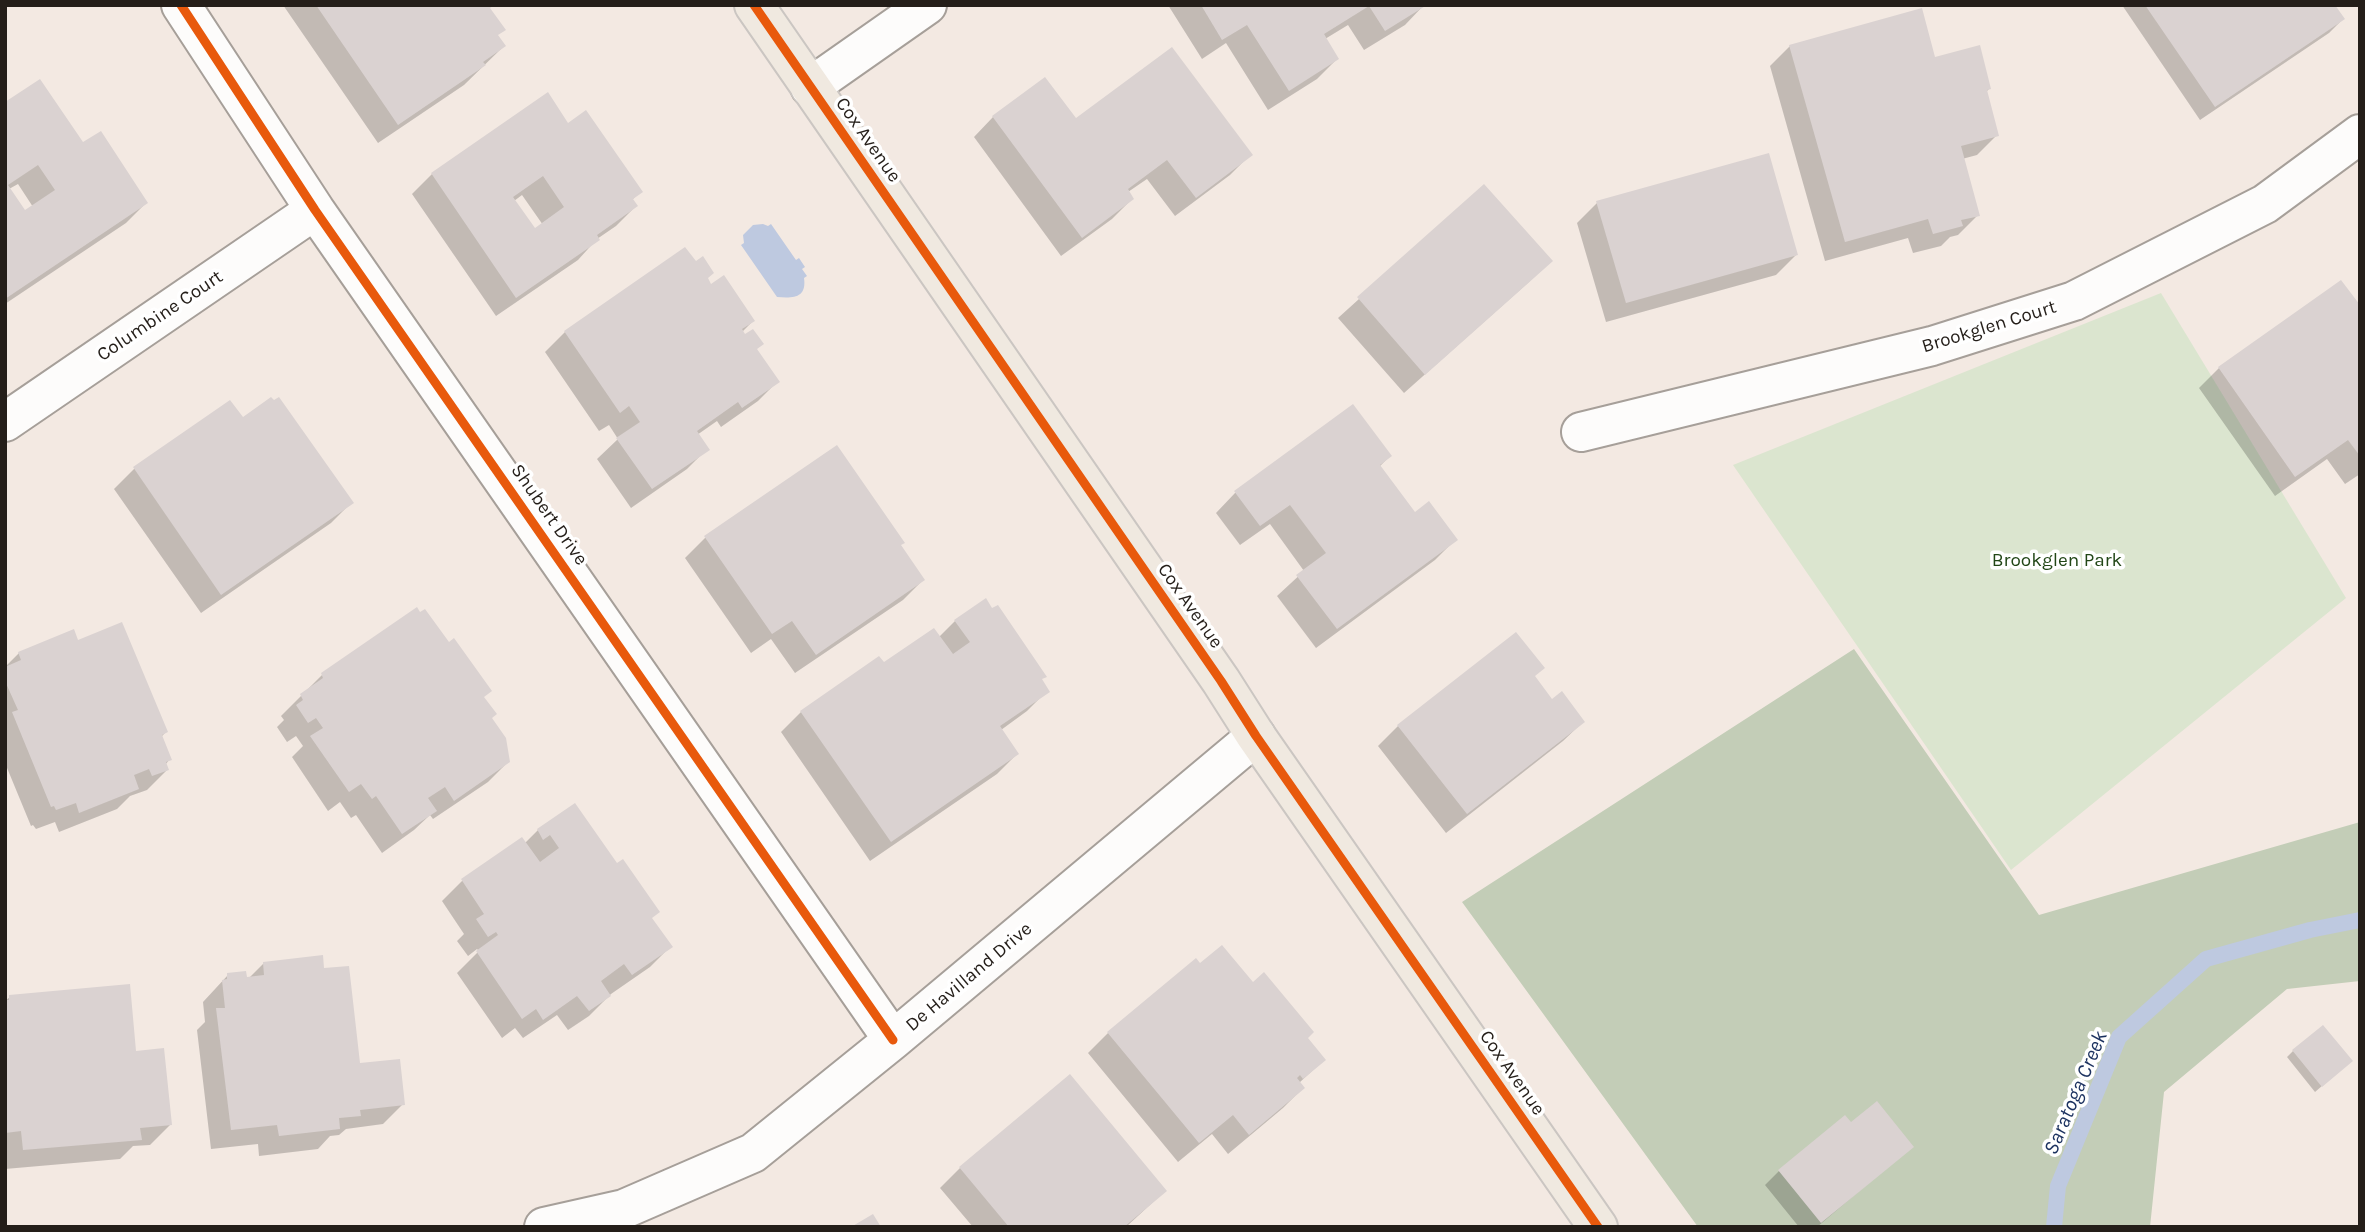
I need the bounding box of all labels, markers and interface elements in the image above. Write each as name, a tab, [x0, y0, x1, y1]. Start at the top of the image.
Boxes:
street label: Cox Avenue	[830, 93, 906, 187]
street label: Columbine Court	[93, 265, 227, 367]
street label: Brookglen Court	[1919, 296, 2059, 358]
street label: Shubert Drive	[506, 460, 592, 570]
park label: Brookglen Park	[1992, 550, 2122, 572]
street label: Cox Avenue	[1152, 559, 1228, 653]
street label: De Havilland Drive	[901, 918, 1037, 1036]
street label: Cox Avenue	[1474, 1026, 1550, 1120]
water label: Saratoga Creek	[2039, 1027, 2113, 1159]

